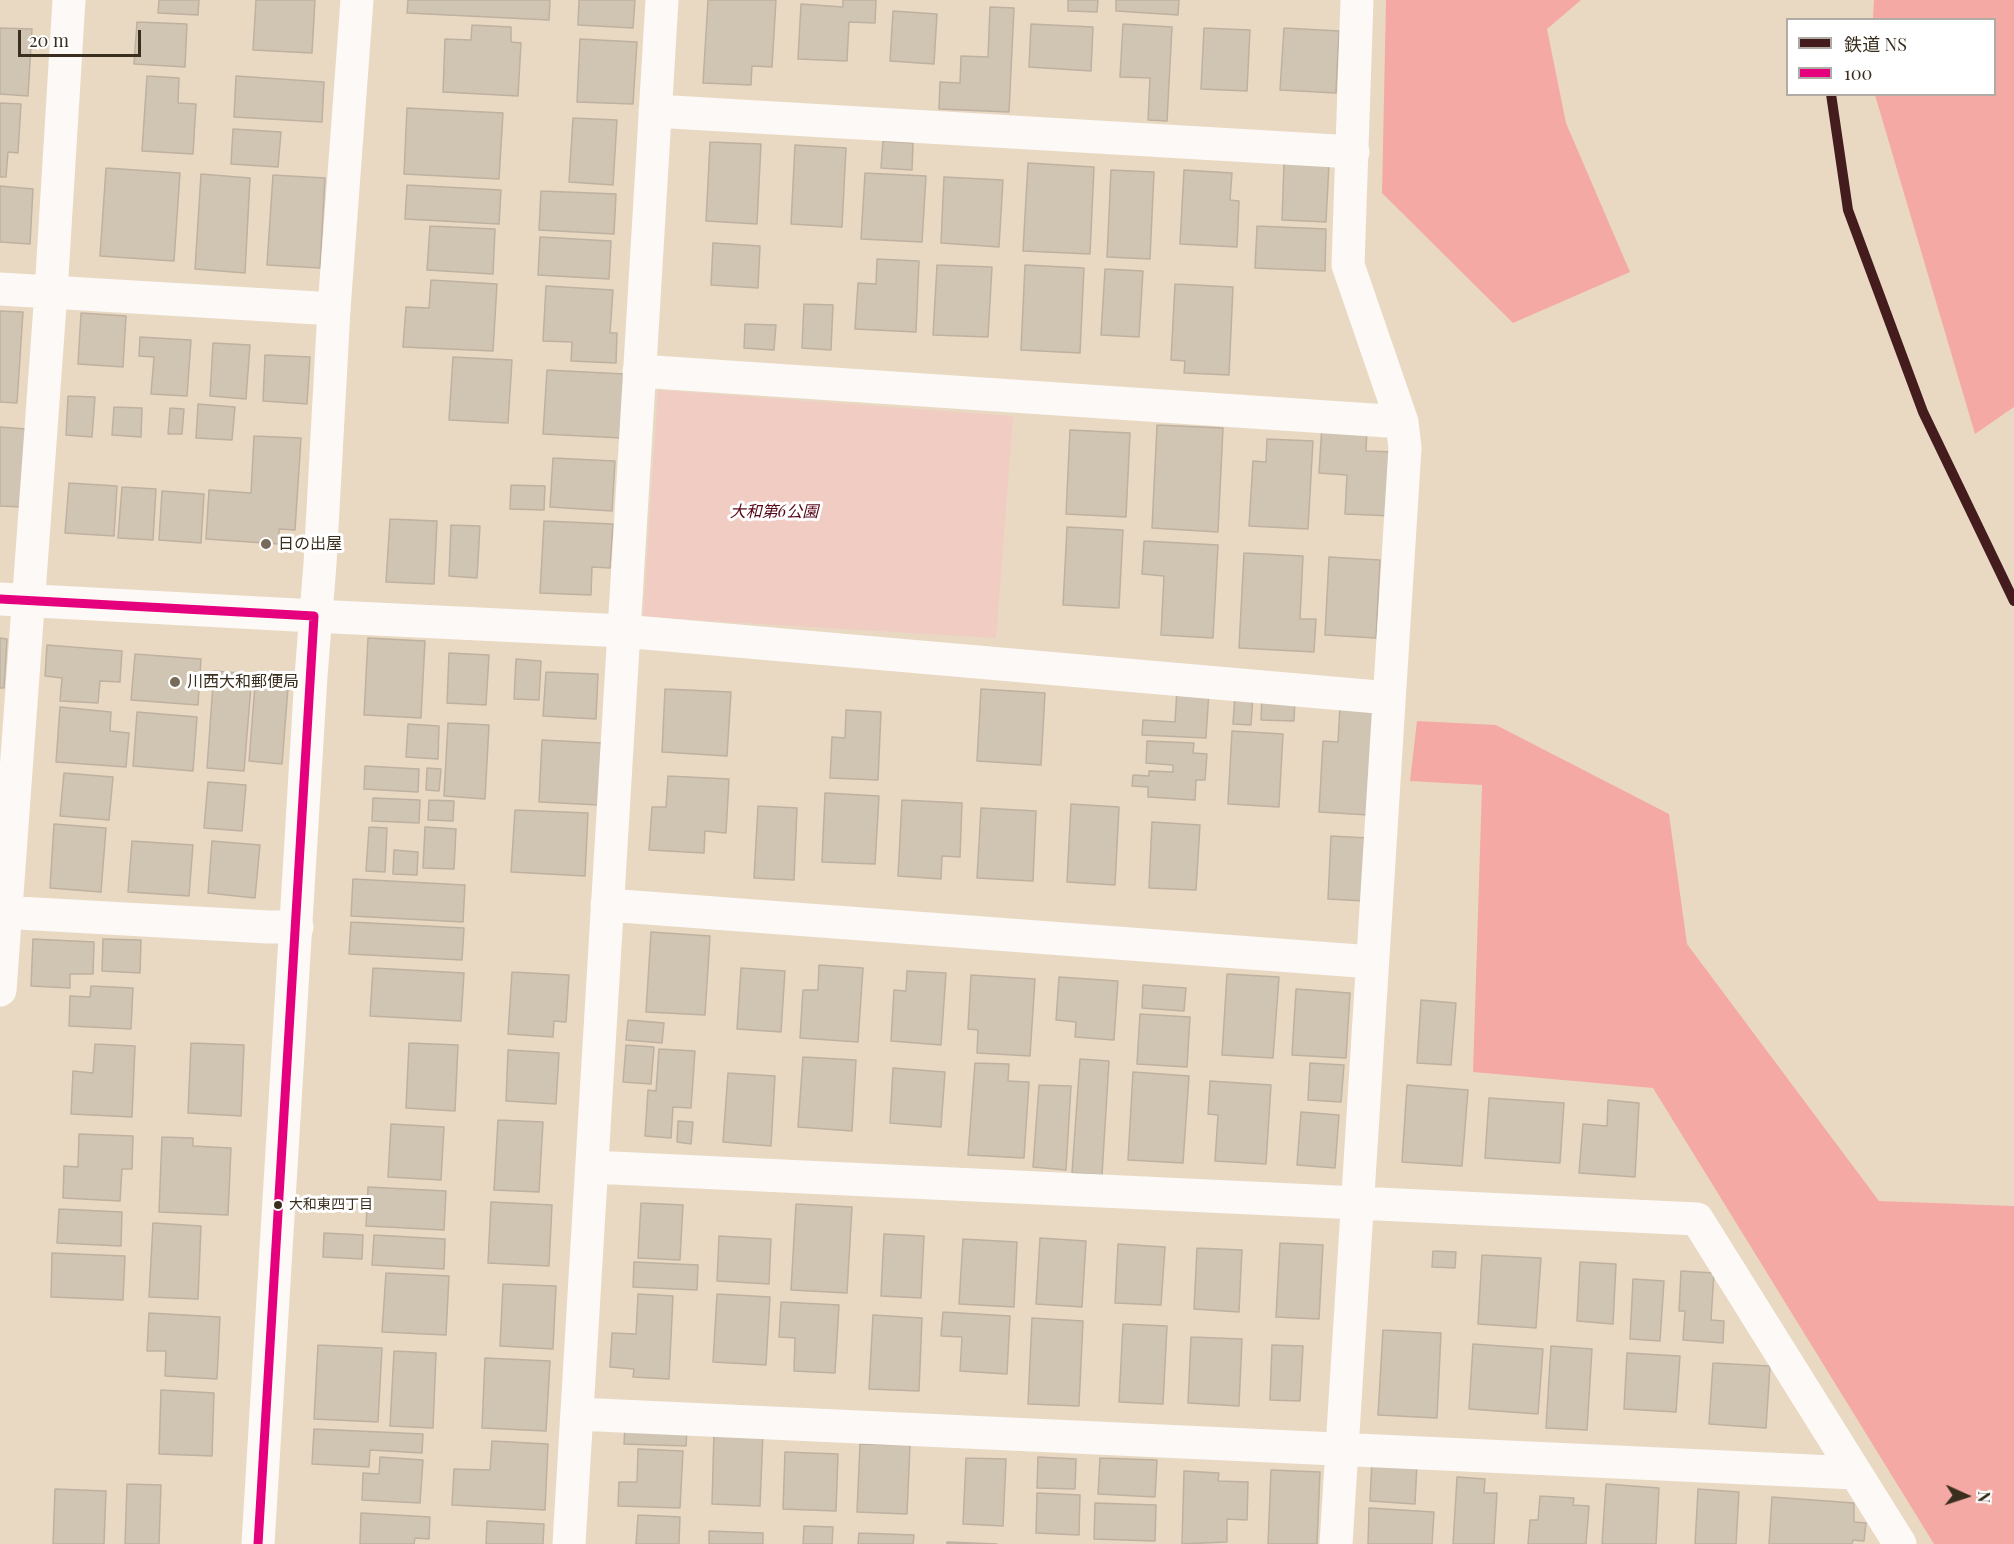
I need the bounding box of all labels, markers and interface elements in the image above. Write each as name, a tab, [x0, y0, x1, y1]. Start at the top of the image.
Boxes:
scale bar	[21, 18, 144, 56]
legend	[1786, 18, 1996, 96]
text: 20 m	[29, 28, 69, 52]
text: 鉄道 NS	[1844, 32, 1907, 56]
text: 100	[1844, 61, 1872, 85]
park label: 大和第6公園	[730, 502, 818, 522]
place label: 日の出屋	[278, 534, 342, 554]
marker: 日の出屋	[259, 537, 273, 551]
place label: 川西大和郵便局	[187, 672, 299, 692]
marker: 川西大和郵便局	[168, 675, 182, 689]
place label: 大和東四丁目	[289, 1197, 373, 1213]
marker: 大和東四丁目	[272, 1199, 284, 1211]
north arrow	[1936, 1466, 1996, 1526]
text: N	[1974, 1491, 1995, 1503]

